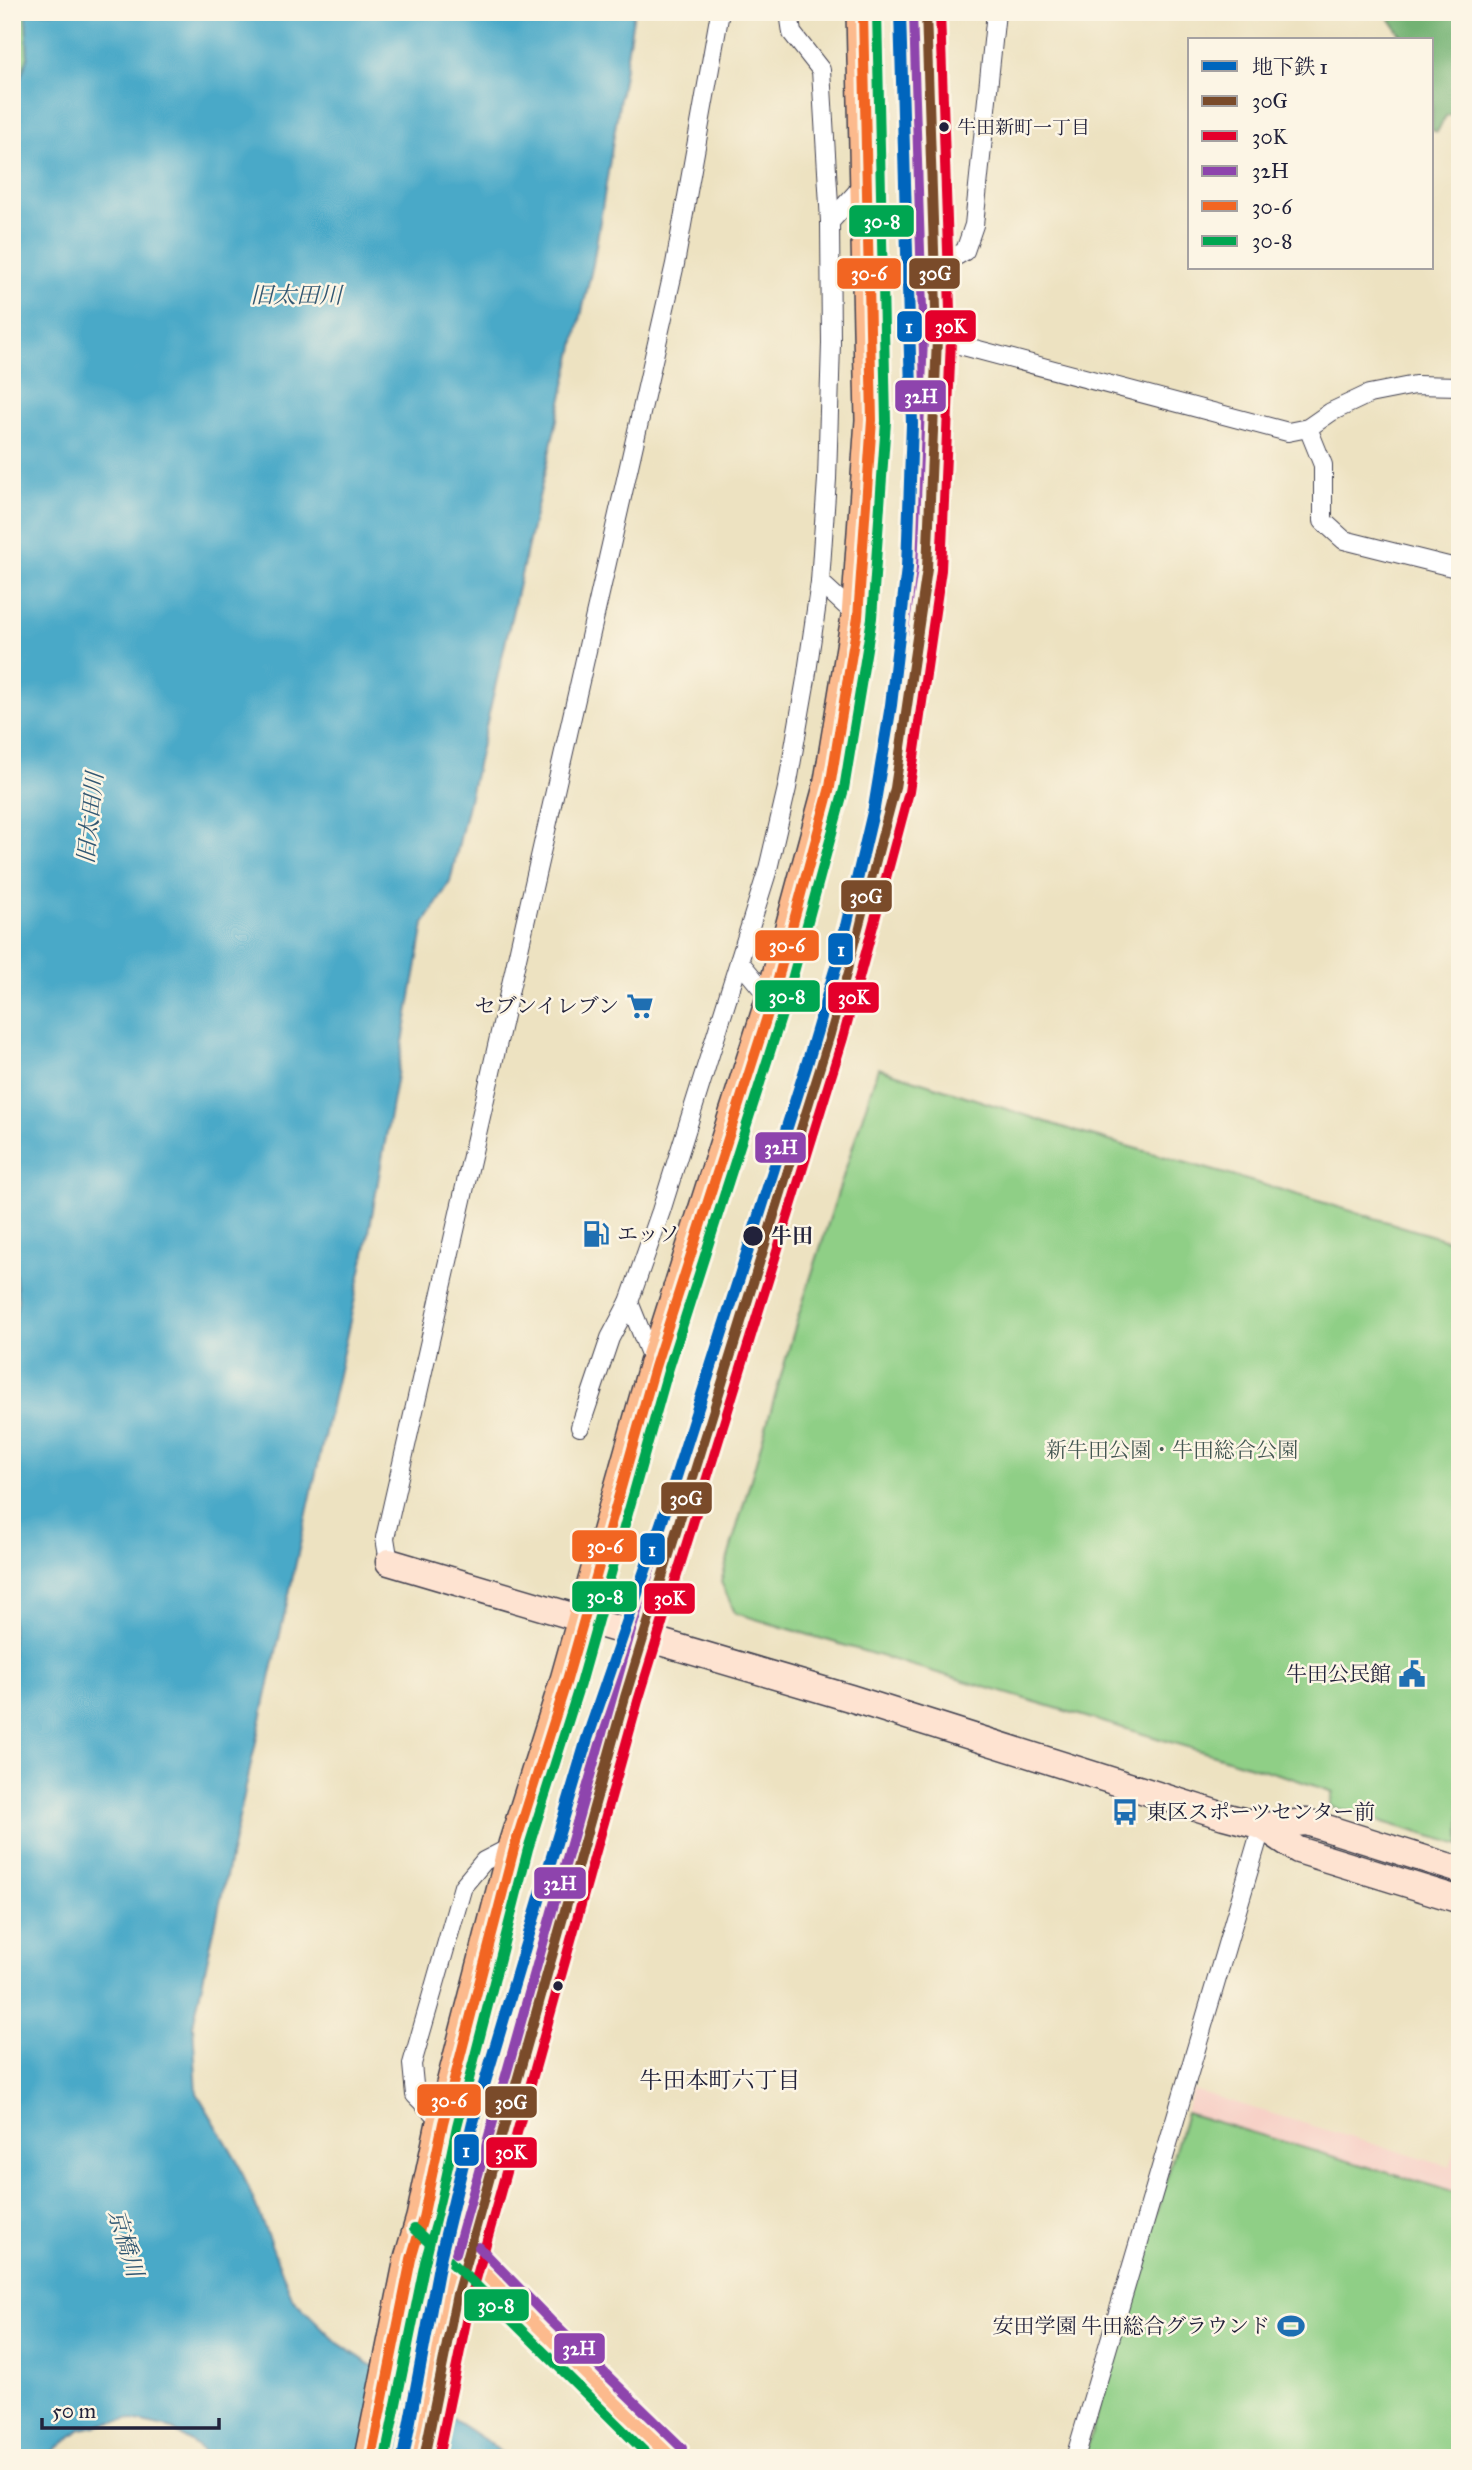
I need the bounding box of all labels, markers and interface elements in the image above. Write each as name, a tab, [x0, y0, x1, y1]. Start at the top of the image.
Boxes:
legend	[1188, 38, 1434, 270]
text: 地下鉄 1	[1252, 54, 1328, 80]
text: 30G	[1252, 88, 1288, 114]
place label: 牛田新町一丁目	[957, 116, 1090, 139]
marker: 牛田新町一丁目	[937, 120, 951, 134]
text: 30K	[1252, 124, 1289, 150]
text: 32H	[1252, 158, 1289, 184]
text: 30-6	[1252, 194, 1293, 220]
line badge: 30-8	[848, 204, 915, 238]
text: 30-8	[864, 210, 900, 234]
text: 30-8	[1252, 228, 1292, 254]
line badge: 30-6	[836, 257, 902, 290]
line badge: 30G	[908, 257, 961, 290]
text: 30-6	[851, 262, 888, 286]
text: 30G	[919, 262, 951, 286]
water label: 旧太田川	[250, 281, 345, 309]
line badge: 30K	[924, 309, 977, 343]
line badge: 1	[896, 310, 923, 343]
text: 1	[905, 315, 913, 338]
text: 30K	[935, 315, 969, 339]
line badge: 32H	[894, 379, 947, 413]
text: 32H	[904, 385, 938, 409]
water label: 旧太田川	[71, 768, 109, 865]
line badge: 30G	[840, 879, 893, 913]
text: 30G	[850, 885, 882, 909]
line badge: 30-6	[754, 929, 820, 962]
line badge: 1	[827, 932, 854, 966]
text: 30-6	[769, 934, 806, 958]
text: 1	[837, 938, 845, 961]
line badge: 30-8	[754, 979, 821, 1013]
line badge: 30K	[827, 981, 880, 1014]
text: 30-8	[769, 985, 805, 1009]
text: 30K	[838, 986, 872, 1010]
supermarket icon: セブンイレブン	[625, 991, 655, 1021]
place label: セブンイレブン	[475, 993, 619, 1019]
line badge: 32H	[754, 1131, 807, 1164]
text: 32H	[764, 1136, 798, 1160]
fuel station icon: エッソ	[581, 1219, 611, 1249]
place label: エッソ	[617, 1221, 680, 1247]
place label: 牛田	[771, 1223, 813, 1249]
marker: 牛田	[741, 1224, 765, 1248]
park label: 新牛田公園・牛田総合公園	[1046, 1437, 1298, 1463]
line badge: 30G	[660, 1481, 713, 1515]
text: 30G	[670, 1487, 702, 1511]
line badge: 30-6	[571, 1529, 638, 1563]
line badge: 1	[639, 1532, 666, 1566]
text: 30-6	[587, 1535, 624, 1559]
text: 1	[648, 1538, 656, 1561]
line badge: 30-8	[571, 1580, 638, 1613]
line badge: 30K	[643, 1582, 696, 1615]
text: 30-8	[587, 1585, 623, 1609]
text: 30K	[654, 1587, 688, 1611]
public building icon: 牛田公民館	[1397, 1659, 1427, 1689]
place label: 牛田公民館	[1286, 1661, 1391, 1687]
bus stop icon: 東区スポーツセンター前	[1110, 1797, 1140, 1827]
place label: 東区スポーツセンター前	[1146, 1799, 1375, 1825]
line badge: 32H	[533, 1866, 587, 1900]
text: 32H	[543, 1872, 577, 1896]
unlabelled marker	[551, 1979, 565, 1993]
district label: 牛田本町六丁目	[640, 2066, 801, 2094]
line badge: 30-6	[416, 2083, 482, 2117]
line badge: 30G	[484, 2085, 538, 2119]
text: 30-6	[431, 2089, 468, 2113]
text: 30G	[495, 2091, 527, 2115]
line badge: 1	[453, 2133, 480, 2167]
line badge: 30K	[485, 2136, 538, 2169]
text: 1	[462, 2139, 470, 2162]
text: 30K	[495, 2141, 529, 2165]
water label: 京橋川	[103, 2206, 150, 2283]
line badge: 30-8	[463, 2288, 530, 2322]
text: 30-8	[478, 2294, 514, 2318]
sports icon: 安田学園 牛田総合グラウンド	[1276, 2311, 1306, 2341]
place label: 安田学園 牛田総合グラウンド	[992, 2313, 1270, 2339]
line badge: 32H	[553, 2332, 606, 2365]
text: 32H	[562, 2337, 596, 2361]
scale bar	[42, 2386, 219, 2430]
text: 50 m	[52, 2398, 97, 2424]

